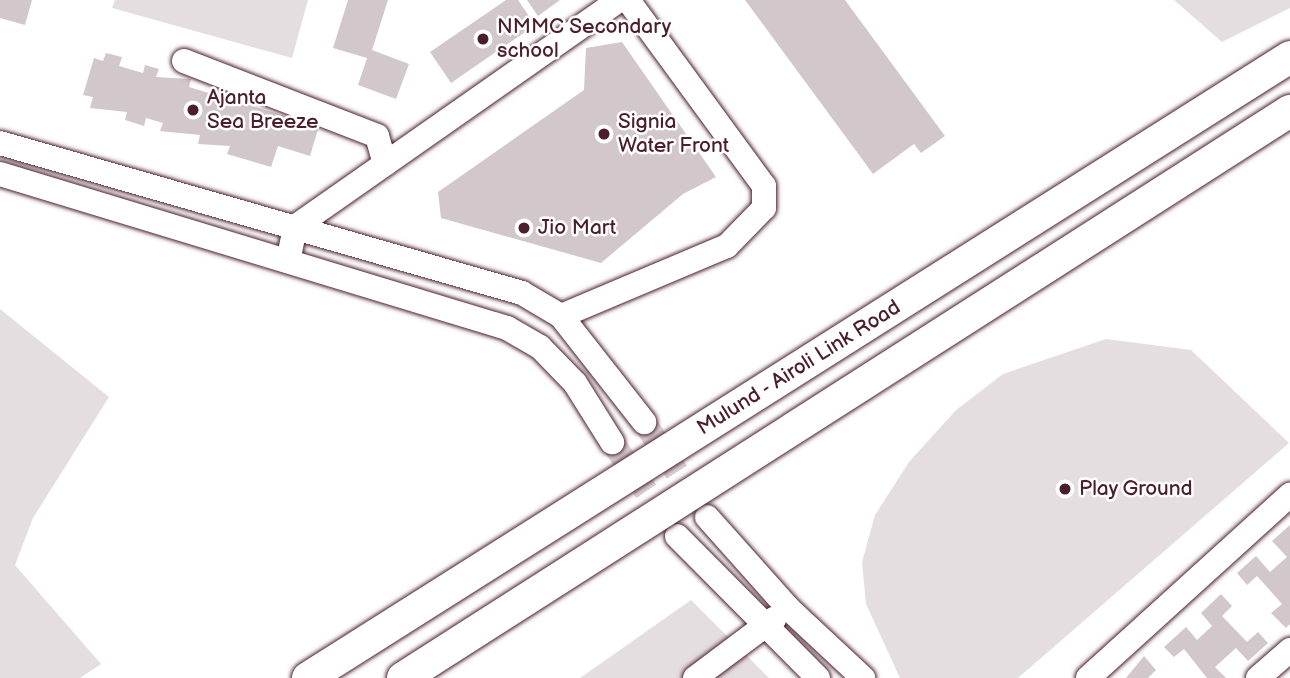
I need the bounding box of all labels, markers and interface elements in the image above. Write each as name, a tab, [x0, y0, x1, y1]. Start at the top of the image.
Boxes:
place label: NMMC Secondary school	[497, 14, 672, 64]
marker: NMMC Secondary school	[475, 31, 491, 47]
place label: Ajanta Sea Breeze	[207, 85, 318, 135]
marker: Ajanta Sea Breeze	[185, 102, 201, 118]
place label: Signia Water Front	[618, 109, 729, 159]
marker: Signia Water Front	[596, 126, 612, 142]
place label: Jio Mart	[538, 215, 616, 241]
marker: Jio Mart	[516, 220, 532, 236]
street label: Mulund - Airoli Link Road	[692, 295, 906, 441]
place label: Play Ground	[1079, 476, 1194, 502]
marker: Play Ground	[1057, 481, 1073, 497]

